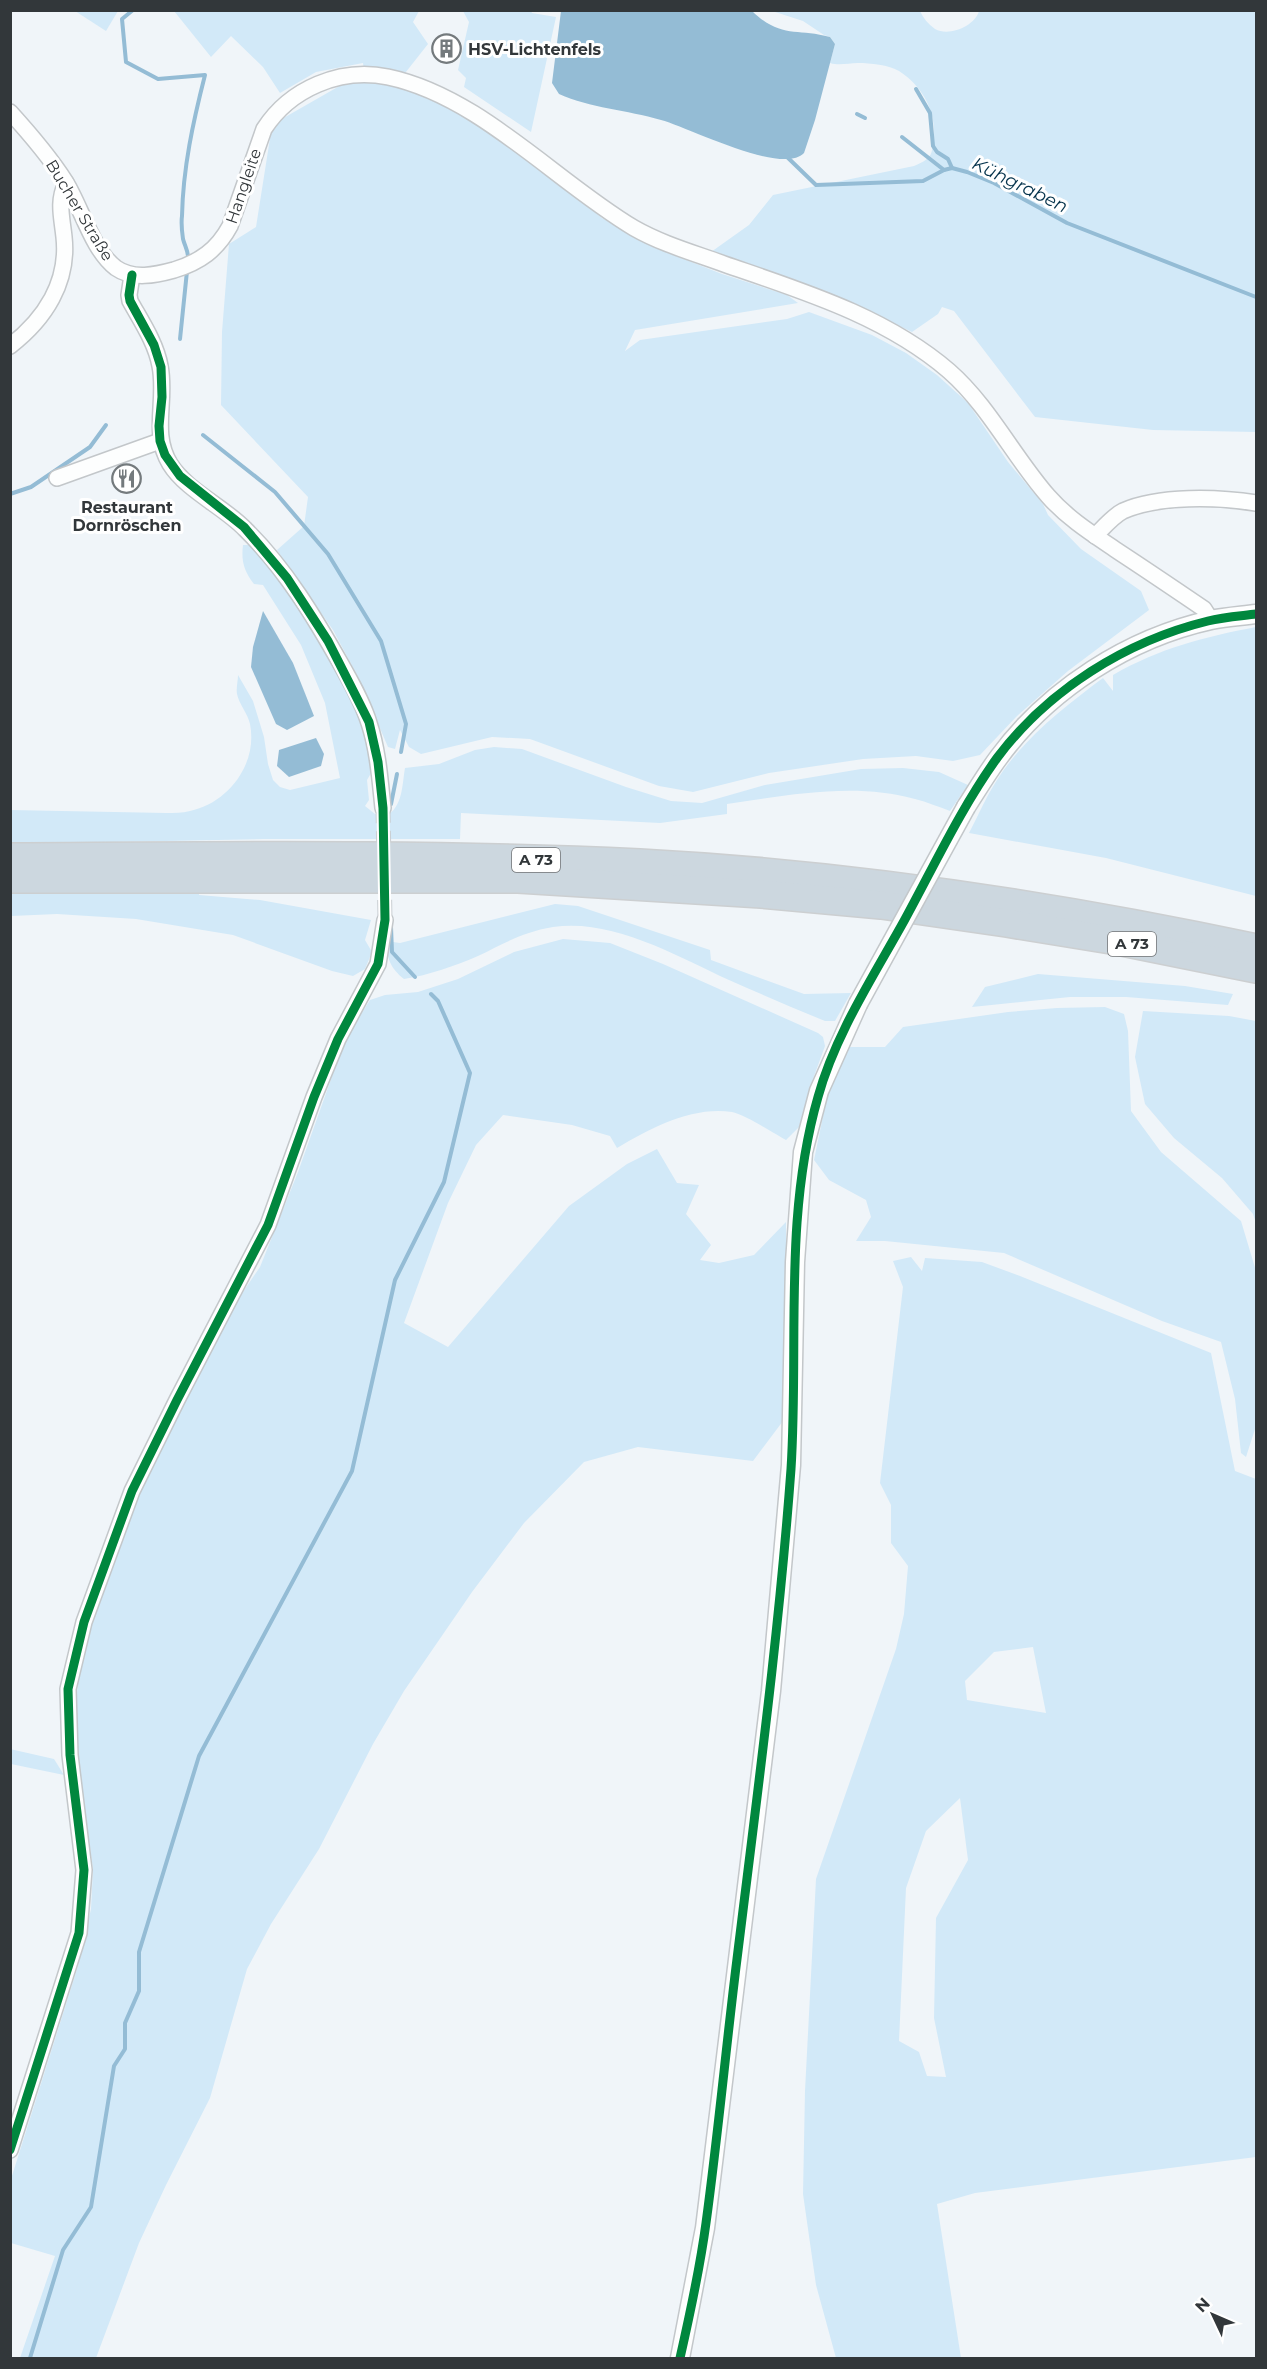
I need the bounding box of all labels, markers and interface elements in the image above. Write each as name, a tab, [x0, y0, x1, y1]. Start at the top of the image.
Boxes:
building icon: HSV-Lichtenfels	[431, 33, 463, 65]
place label: HSV-Lichtenfels	[468, 40, 602, 59]
street label: Hangleite	[222, 146, 265, 226]
water label: Kühgraben	[969, 152, 1071, 218]
street label: Bucher Straße	[42, 156, 117, 264]
restaurant icon: Restaurant Dornröschen	[111, 463, 143, 495]
place label: Restaurant Dornröschen	[73, 498, 182, 535]
road number: A 73	[512, 848, 560, 872]
road number: A 73	[1108, 932, 1156, 956]
north arrow	[1183, 2285, 1243, 2345]
text: N	[1191, 2294, 1214, 2316]

